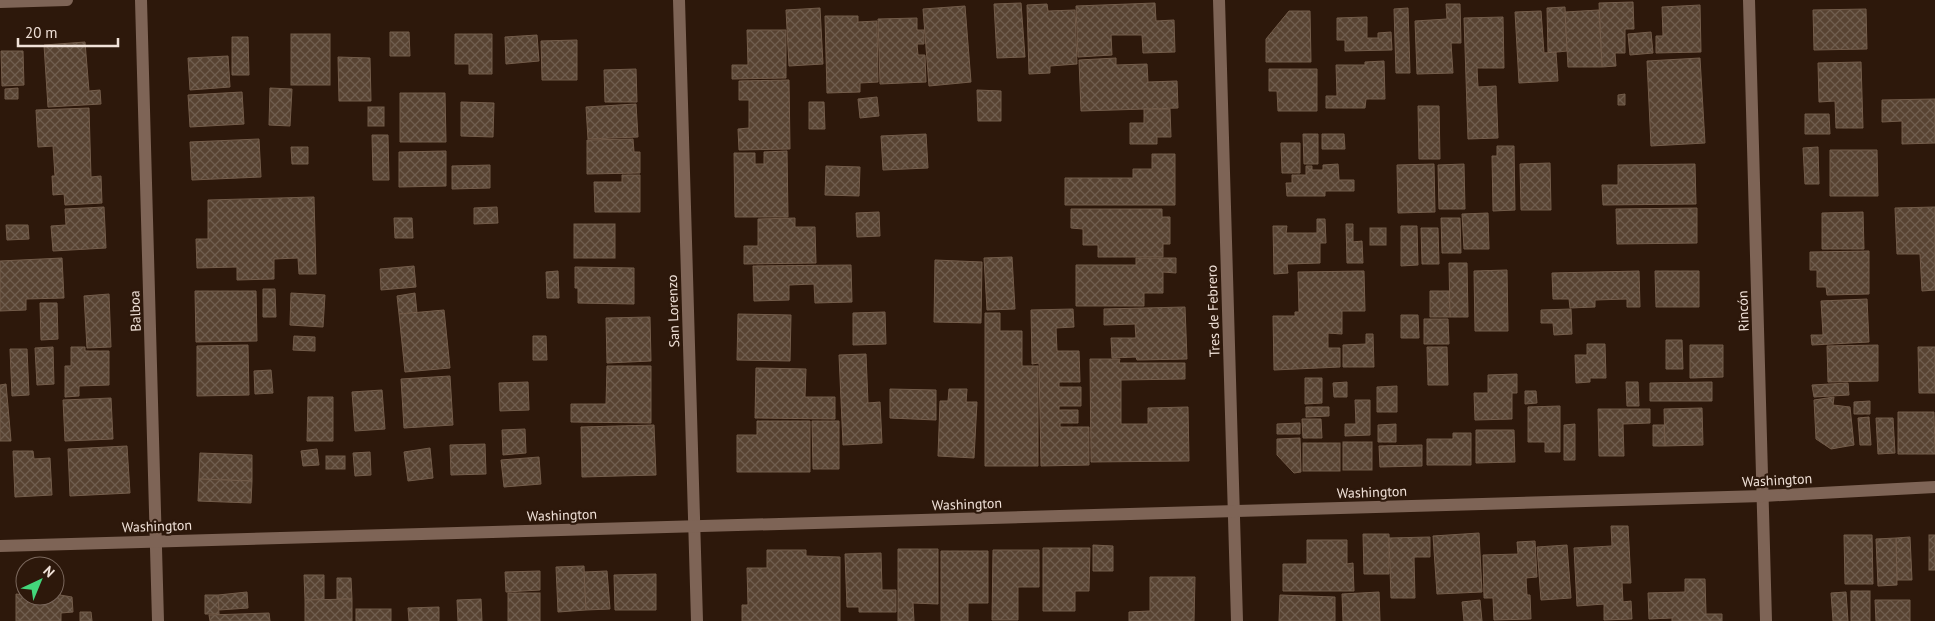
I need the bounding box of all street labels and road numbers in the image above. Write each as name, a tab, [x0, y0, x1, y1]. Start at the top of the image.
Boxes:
street label: Tres de Febrero	[1202, 265, 1224, 357]
street label: San Lorenzo	[663, 274, 683, 348]
street label: Balboa	[125, 290, 145, 332]
street label: Rincón	[1733, 290, 1753, 332]
street label: Washington	[1741, 469, 1813, 491]
street label: Washington	[1337, 482, 1407, 502]
street label: Washington	[932, 494, 1002, 514]
street label: Washington	[527, 505, 597, 525]
street label: Washington	[122, 516, 192, 536]

